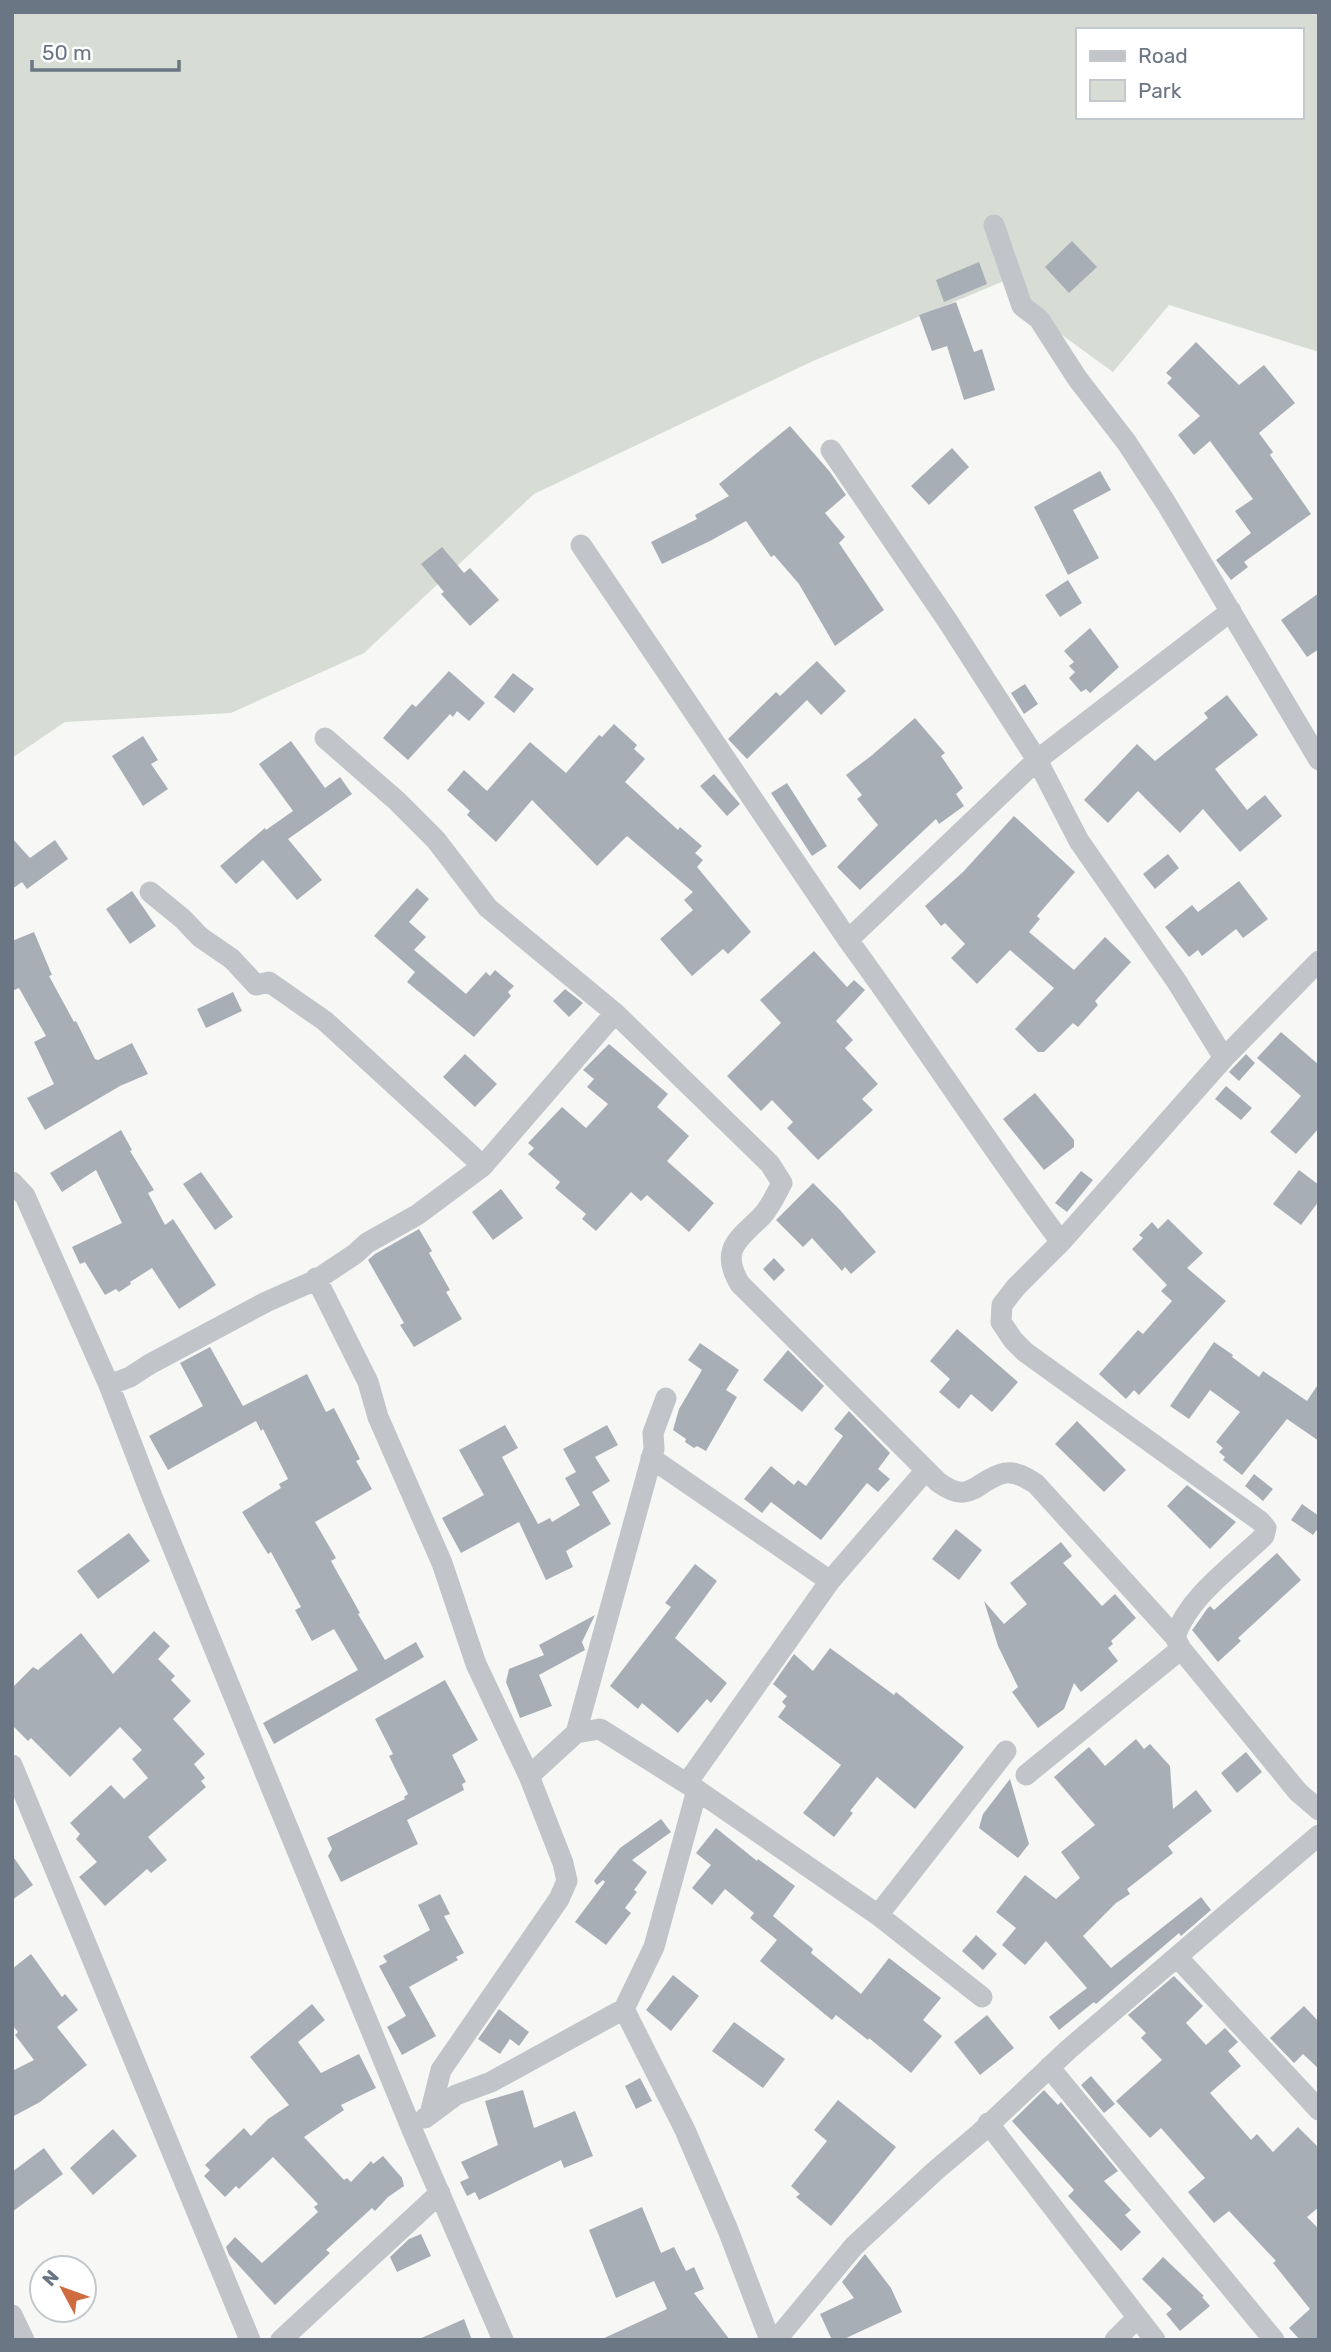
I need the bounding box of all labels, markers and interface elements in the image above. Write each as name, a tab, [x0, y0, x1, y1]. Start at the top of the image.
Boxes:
scale bar	[32, 28, 178, 72]
legend	[1076, 28, 1303, 119]
text: 50 m	[42, 40, 92, 65]
text: Road	[1138, 43, 1188, 68]
text: Park	[1138, 78, 1182, 103]
north arrow	[28, 2254, 98, 2324]
text: N	[37, 2265, 64, 2291]

